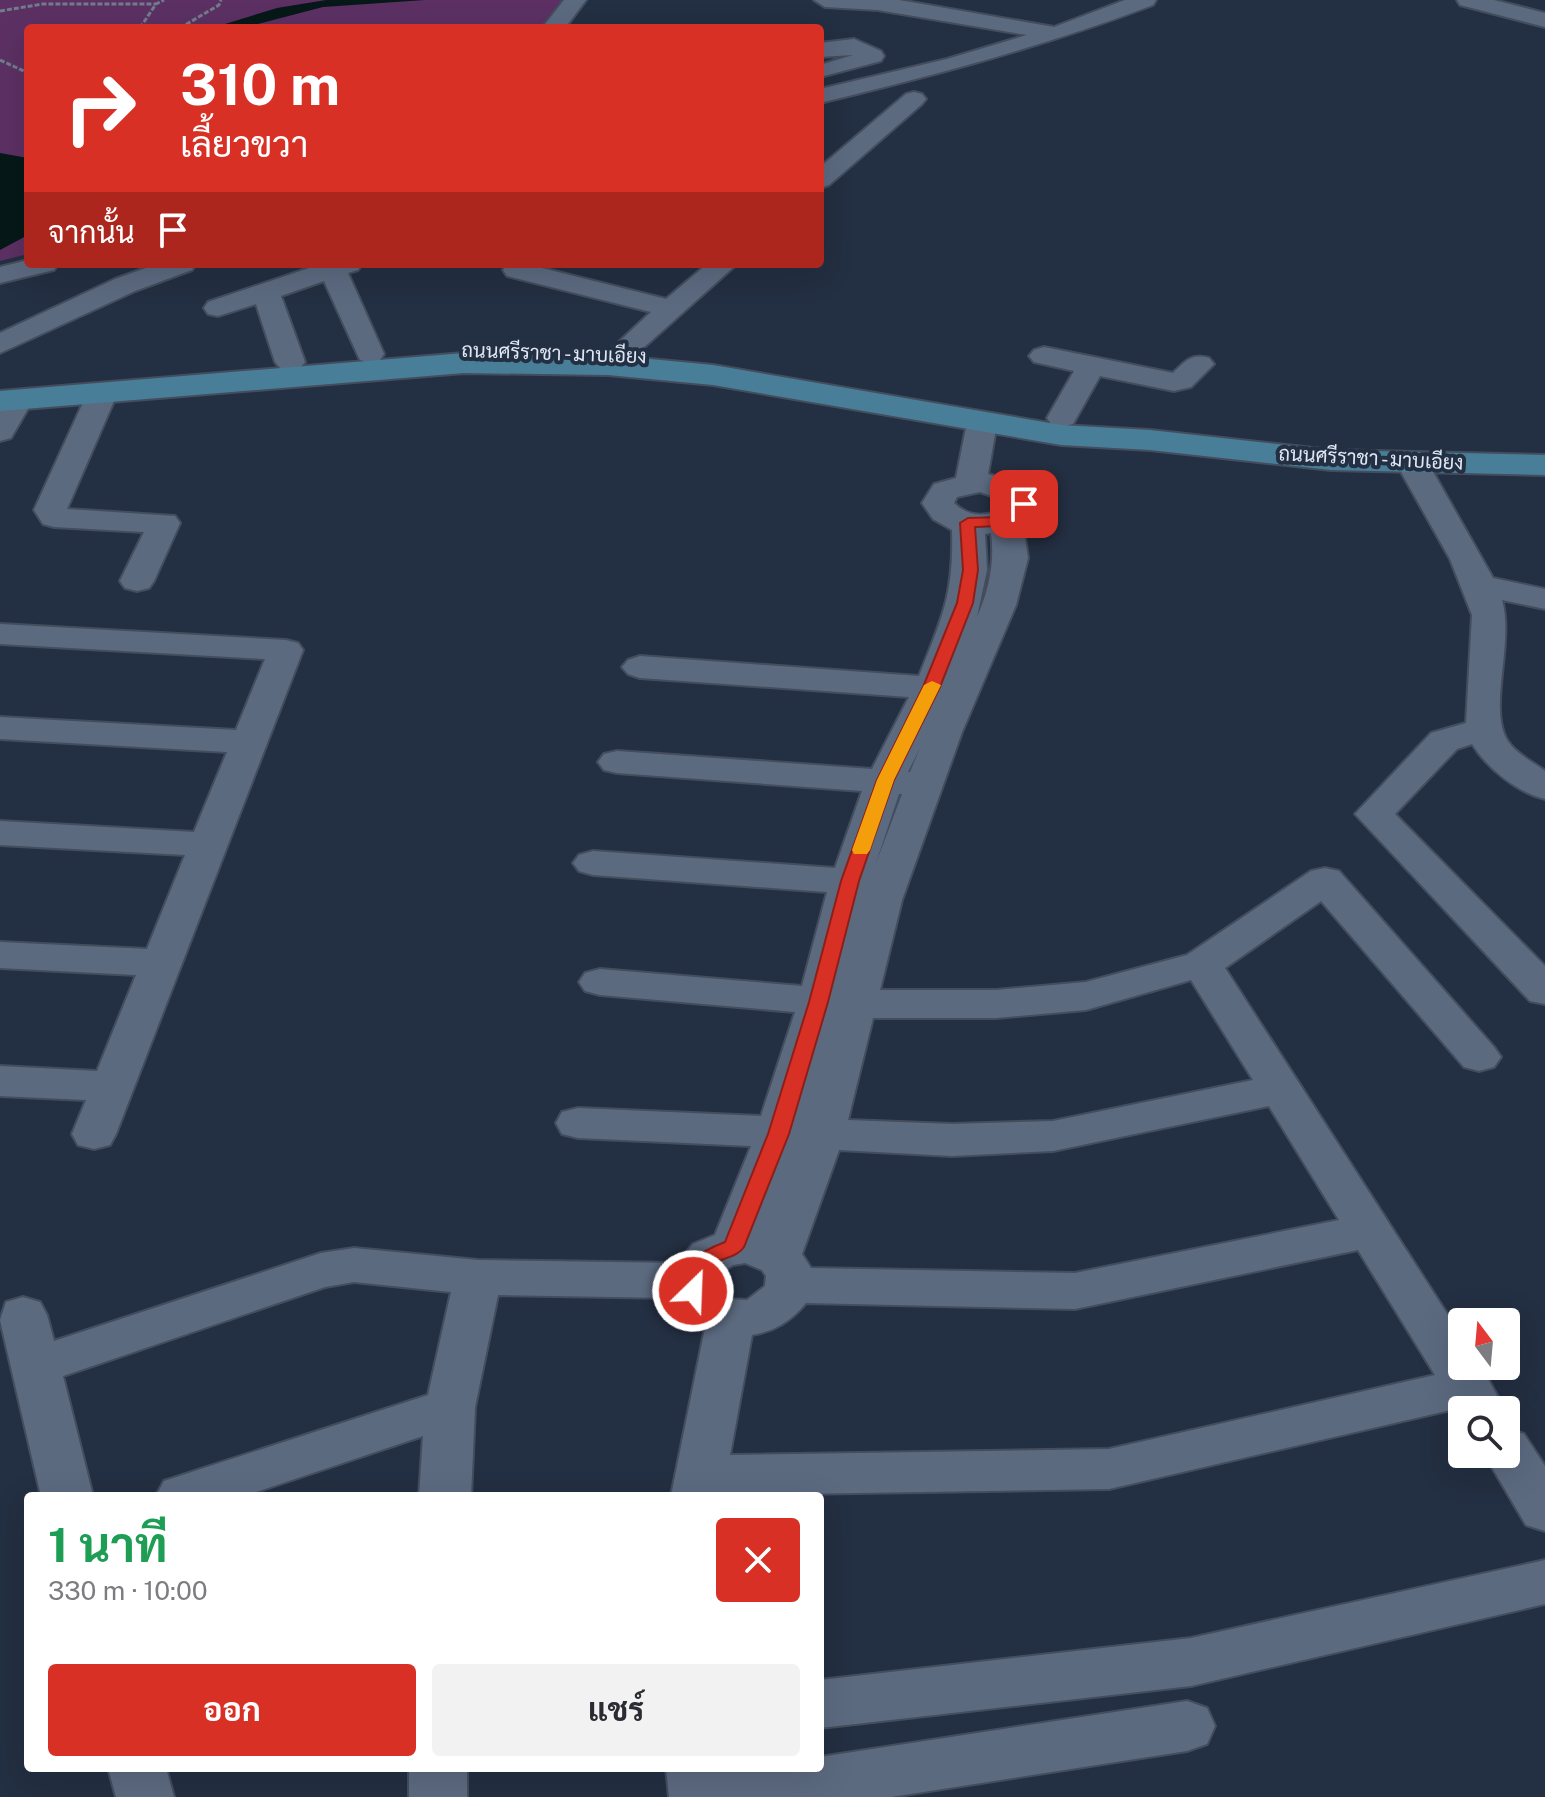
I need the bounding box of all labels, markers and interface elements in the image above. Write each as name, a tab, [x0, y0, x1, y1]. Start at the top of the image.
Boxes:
text: 310 m	[180, 52, 340, 118]
icon: right	[48, 56, 152, 160]
text: เลี้ยวขวา	[180, 123, 308, 165]
icon: arrive	[151, 208, 195, 252]
text: จากนั้น	[48, 214, 135, 250]
street label: ถนนศรีราชา - มาบเอียง	[461, 337, 647, 368]
street label: ถนนศรีราชา - มาบเอียง	[1278, 440, 1464, 475]
pin	[990, 470, 1058, 538]
icon: arrive	[1002, 482, 1046, 526]
position arrow	[651, 1249, 735, 1333]
north arrow	[1448, 1308, 1520, 1380]
map controls	[1448, 1308, 1520, 1468]
button: search	[1448, 1396, 1520, 1468]
text: 1 นาที	[48, 1516, 168, 1573]
button: close	[716, 1518, 800, 1602]
text: 330 m · 10:00	[48, 1575, 208, 1606]
button: ออก	[48, 1664, 416, 1756]
button: แชร์	[432, 1664, 800, 1756]

